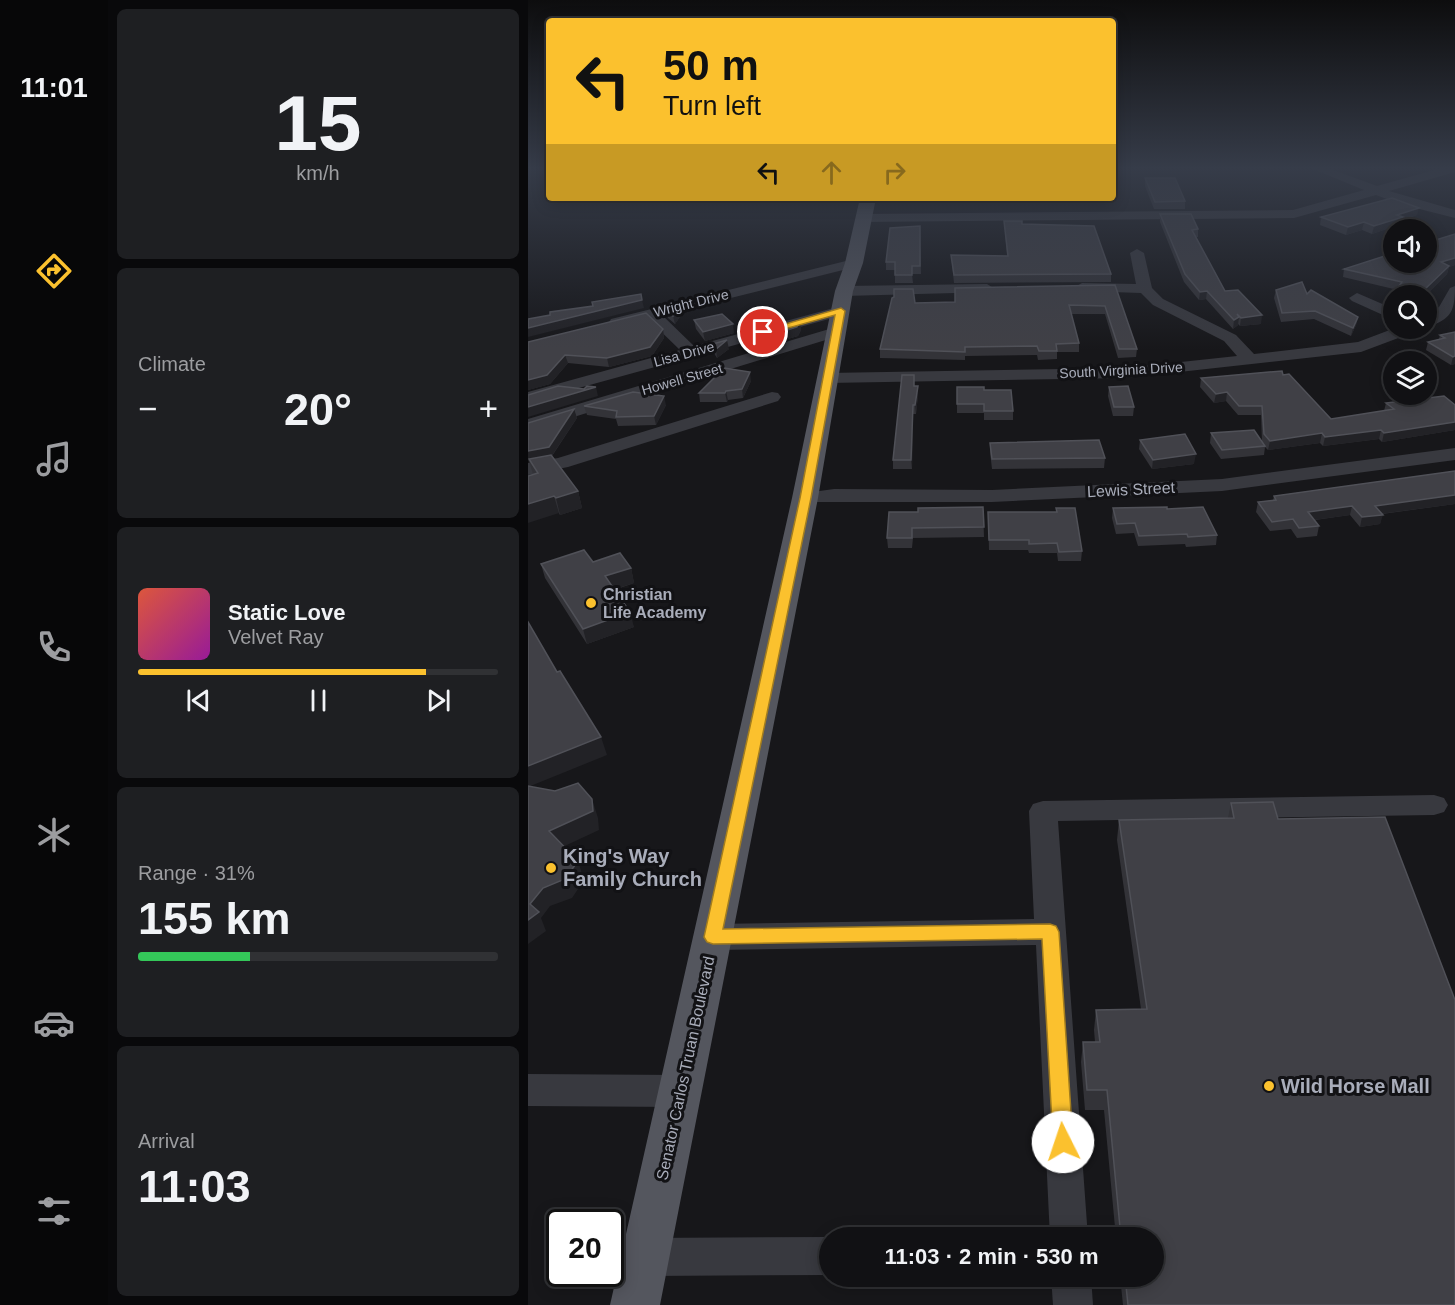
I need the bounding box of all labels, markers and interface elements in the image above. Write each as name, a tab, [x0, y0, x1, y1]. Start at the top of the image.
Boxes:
icon: left	[564, 42, 642, 120]
text: 50 m	[663, 42, 759, 89]
text: 11:01	[20, 73, 88, 103]
text: 15	[275, 79, 361, 167]
text: Turn left	[663, 91, 761, 121]
icon: left	[752, 156, 785, 189]
icon: ahead	[815, 156, 848, 189]
icon: right	[878, 156, 911, 189]
text: km/h	[296, 162, 340, 184]
map controls	[1383, 219, 1437, 405]
button: sound	[1383, 219, 1437, 273]
icon: directions	[33, 250, 75, 292]
button: search	[1383, 285, 1437, 339]
street label: Wright Drive	[652, 286, 730, 320]
pin	[737, 306, 788, 357]
icon: arrive	[746, 315, 779, 348]
street label: Lisa Drive	[652, 338, 716, 370]
button: layers	[1383, 351, 1437, 405]
text: Climate	[138, 353, 206, 375]
street label: South Virginia Drive	[1059, 359, 1183, 381]
street label: Howell Street	[640, 360, 724, 398]
text: 20°	[284, 384, 352, 435]
text: −	[138, 390, 157, 427]
text: +	[479, 390, 498, 427]
icon: music	[33, 438, 75, 480]
street label: Lewis Street	[1087, 479, 1176, 500]
place label: Christian Life Academy	[603, 586, 707, 621]
marker: Christian Life Academy	[584, 596, 598, 610]
text: Static Love	[228, 600, 345, 625]
icon: phone	[33, 626, 75, 668]
text: Velvet Ray	[228, 626, 324, 648]
icon: previous	[182, 684, 215, 717]
icon: pause	[302, 684, 335, 717]
icon: next	[422, 684, 455, 717]
icon: climate	[33, 814, 75, 856]
place label: King's Way Family Church	[563, 845, 702, 890]
marker: King's Way Family Church	[544, 861, 558, 875]
text: Range · 31%	[138, 862, 255, 884]
text: 155 km	[138, 893, 291, 944]
street label: Senator Carlos Truan Boulevard	[653, 955, 718, 1182]
icon: car	[33, 1002, 75, 1044]
place label: Wild Horse Mall	[1281, 1075, 1430, 1097]
marker: Wild Horse Mall	[1262, 1079, 1276, 1093]
position arrow	[1031, 1110, 1095, 1174]
text: Arrival	[138, 1130, 195, 1152]
text: 11:03	[138, 1161, 251, 1212]
icon: filters	[33, 1190, 75, 1232]
speed limit sign: 20	[546, 1209, 624, 1287]
text: 11:03 · 2 min · 530 m	[885, 1244, 1099, 1269]

